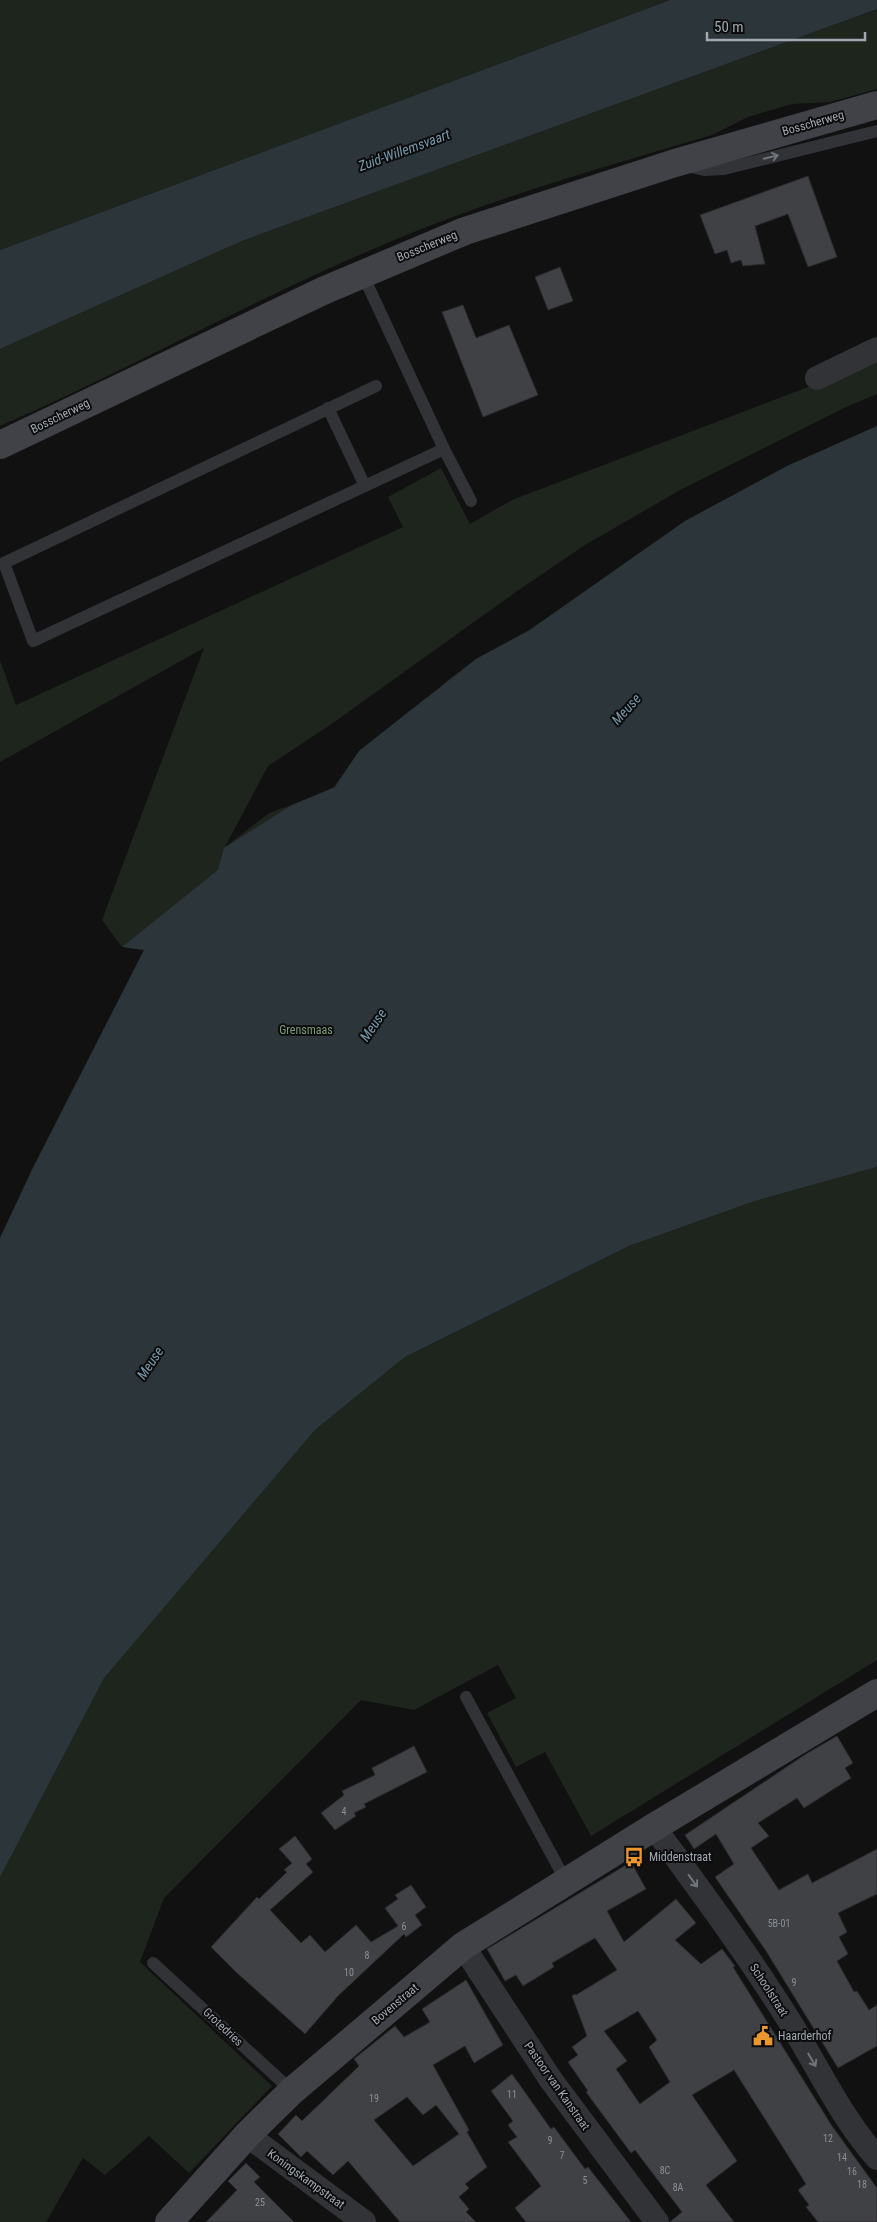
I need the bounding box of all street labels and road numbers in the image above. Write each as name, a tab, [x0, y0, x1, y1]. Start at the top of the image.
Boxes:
street label: Bosscherweg	[781, 107, 846, 138]
street label: Bosscherweg	[395, 228, 459, 264]
street label: Bosscherweg	[28, 396, 92, 436]
street label: Schoolstraat	[747, 1961, 791, 2019]
street label: Bovenstraat	[369, 1980, 421, 2028]
street label: Grotedries	[200, 2005, 246, 2049]
street label: Pastoor van Kanstraat	[521, 2039, 593, 2133]
street label: Koningskampstraat	[265, 2146, 348, 2212]

